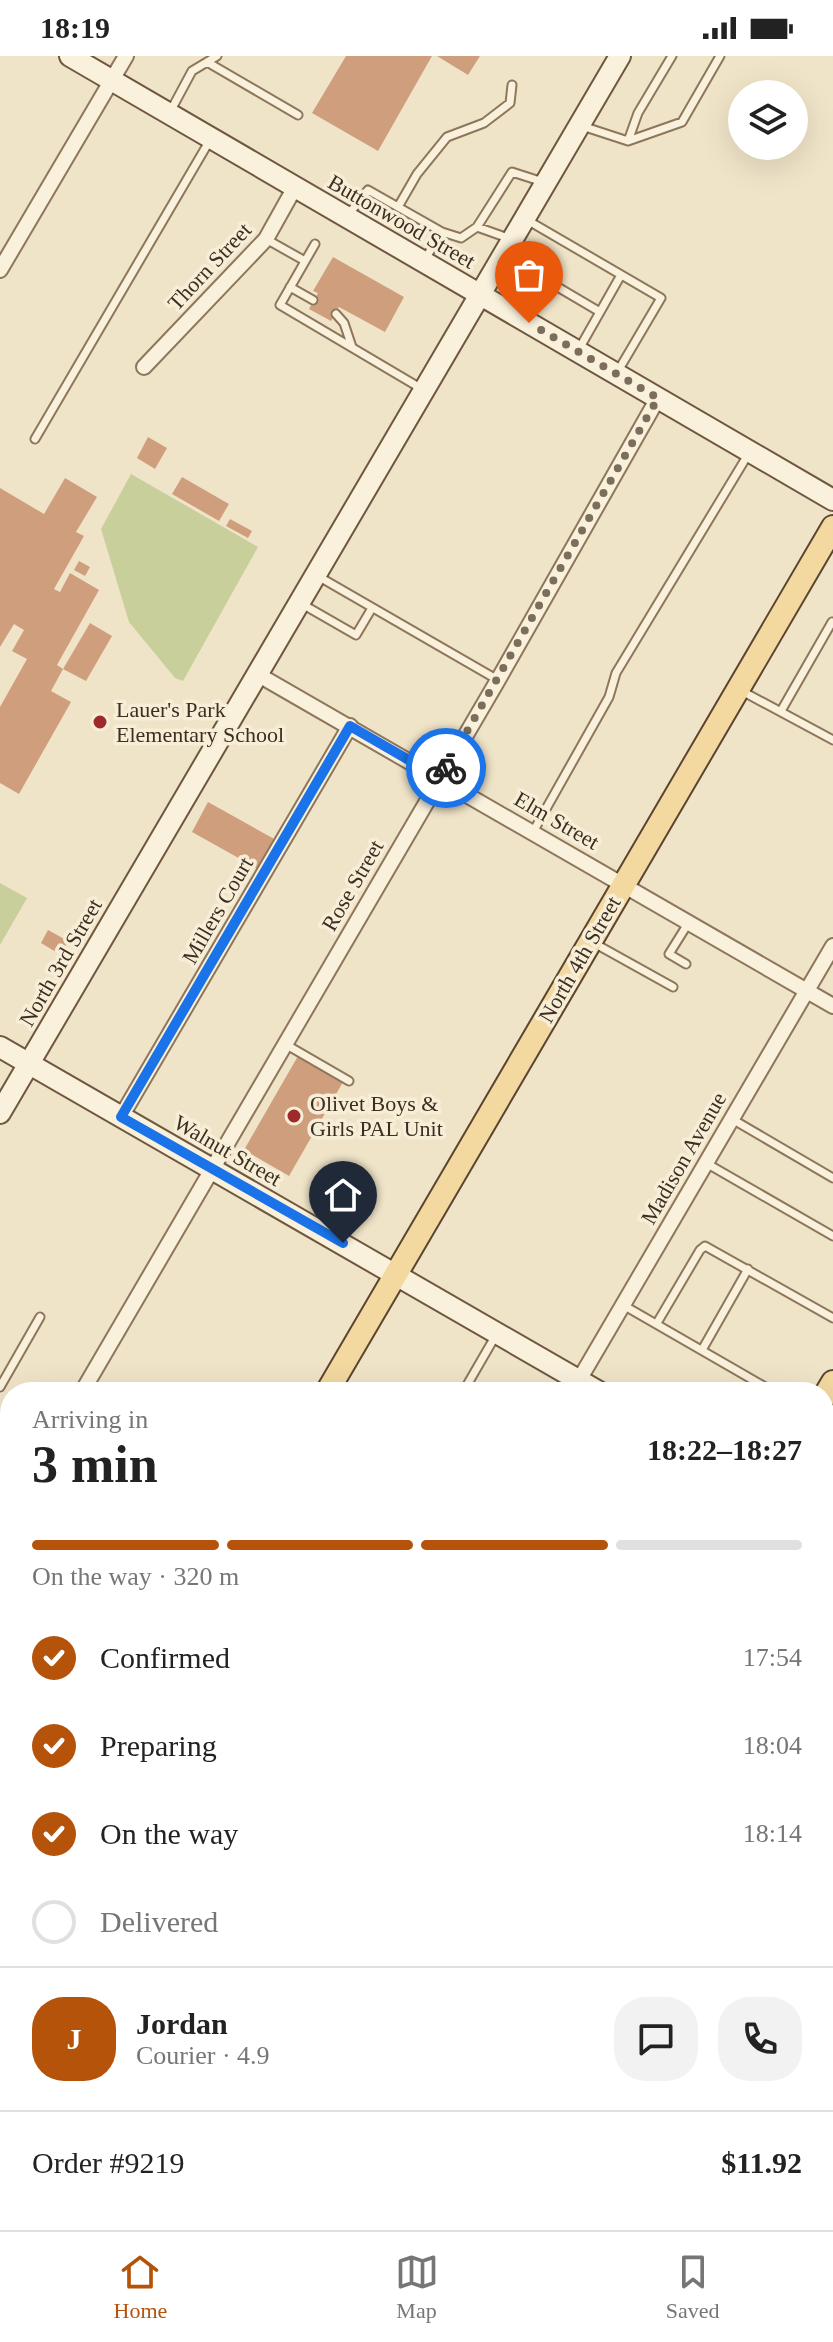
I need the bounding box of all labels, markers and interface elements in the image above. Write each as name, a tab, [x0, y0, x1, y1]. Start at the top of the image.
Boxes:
text: 18:19	[40, 11, 110, 44]
map controls	[728, 80, 808, 160]
button: layers	[728, 80, 808, 160]
street label: Buttonwood Street	[324, 169, 480, 274]
street label: Thorn Street	[163, 217, 256, 315]
pin	[495, 241, 563, 323]
icon: bag	[507, 253, 551, 297]
place label: Lauer's Park Elementary School	[116, 697, 284, 747]
marker: Lauer's Park Elementary School	[91, 713, 109, 731]
courier	[406, 728, 486, 808]
icon: bike	[424, 746, 468, 790]
street label: Elm Street	[510, 786, 603, 855]
street label: Rose Street	[316, 835, 388, 935]
street label: Millers Court	[177, 852, 258, 968]
street label: North 4th Street	[533, 892, 626, 1027]
street label: North 3rd Street	[14, 894, 107, 1030]
street label: Madison Avenue	[636, 1088, 731, 1229]
place label: Olivet Boys & Girls PAL Unit	[310, 1091, 443, 1141]
marker: Olivet Boys & Girls PAL Unit	[285, 1107, 303, 1125]
street label: Walnut Street	[170, 1110, 286, 1191]
pin	[309, 1161, 377, 1243]
icon: home	[321, 1173, 365, 1217]
text: Arriving in	[32, 1405, 148, 1434]
text: 18:22–18:27	[647, 1433, 802, 1466]
text: 3 min	[32, 1436, 158, 1493]
text: On the way · 320 m	[32, 1562, 239, 1591]
icon: check	[32, 1636, 76, 1680]
text: Confirmed	[100, 1641, 230, 1674]
text: 17:54	[743, 1643, 802, 1672]
icon: check	[32, 1724, 76, 1768]
text: Preparing	[100, 1729, 217, 1762]
text: 18:04	[743, 1731, 802, 1760]
icon: check	[32, 1812, 76, 1856]
text: On the way	[100, 1817, 238, 1850]
text: 18:14	[743, 1819, 802, 1848]
text: Delivered	[100, 1905, 218, 1938]
button: chat	[614, 1997, 698, 2081]
button: phone	[718, 1997, 802, 2081]
text: Jordan	[136, 2007, 228, 2040]
text: J	[67, 2022, 82, 2055]
text: Courier · 4.9	[136, 2041, 270, 2070]
text: Order #9219	[32, 2146, 184, 2179]
text: $11.92	[721, 2146, 802, 2179]
tab: Home	[114, 2250, 167, 2324]
tab: Map	[395, 2250, 439, 2324]
tab: Saved	[666, 2250, 719, 2324]

